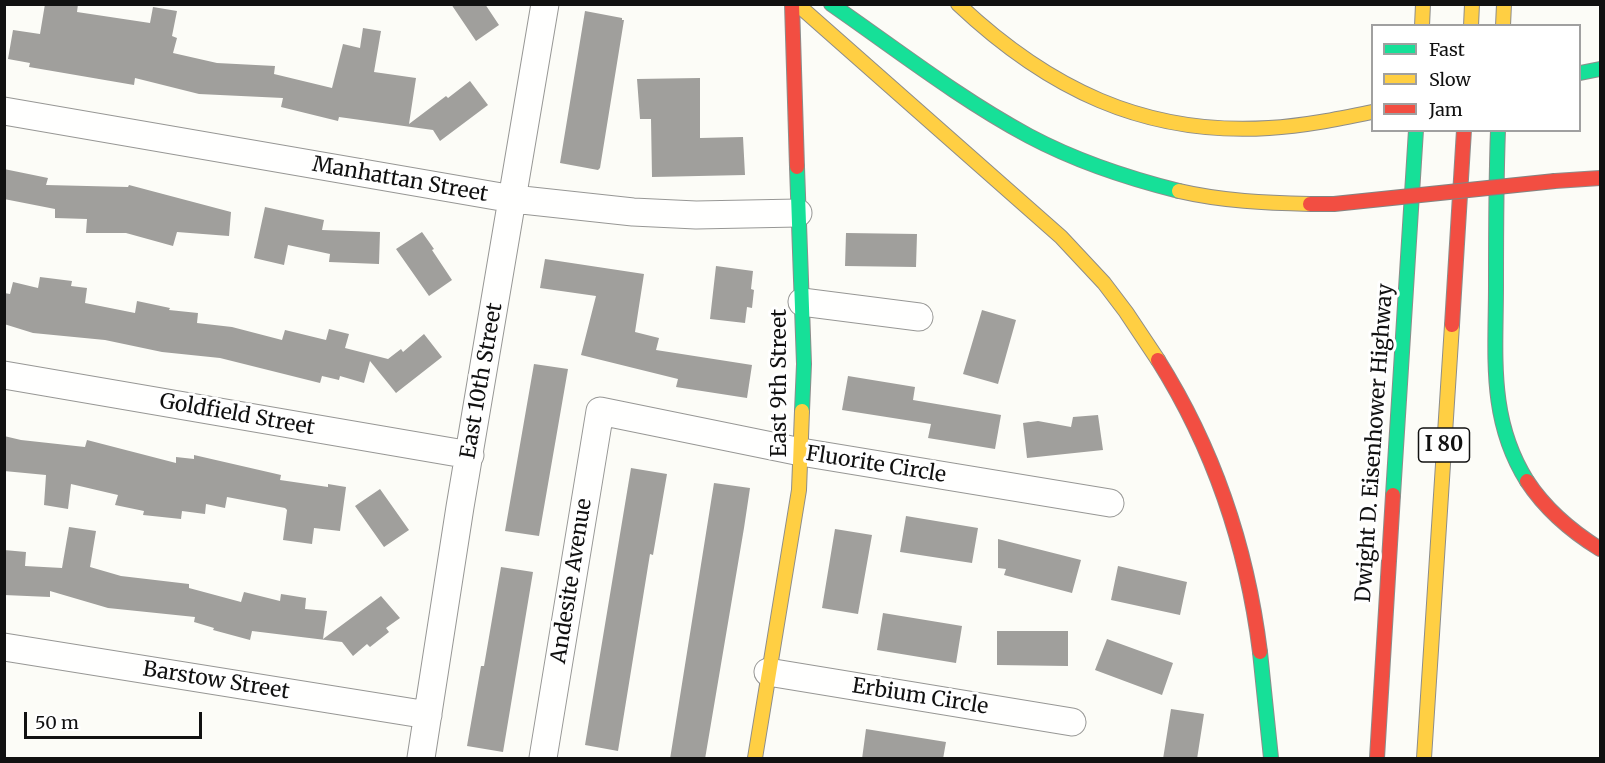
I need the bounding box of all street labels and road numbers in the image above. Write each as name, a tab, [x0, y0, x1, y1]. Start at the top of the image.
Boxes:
street label: Manhattan Street	[310, 152, 490, 208]
street label: Dwight D. Eisenhower Highway	[1351, 283, 1399, 603]
street label: East 10th Street	[456, 301, 508, 461]
street label: East 9th Street	[767, 309, 793, 457]
street label: Goldfield Street	[157, 389, 317, 441]
road number: I 80	[1418, 428, 1470, 462]
street label: Fluorite Circle	[804, 442, 948, 488]
street label: Andesite Avenue	[547, 497, 597, 665]
street label: Barstow Street	[141, 657, 291, 705]
street label: Erbium Circle	[850, 674, 990, 720]

